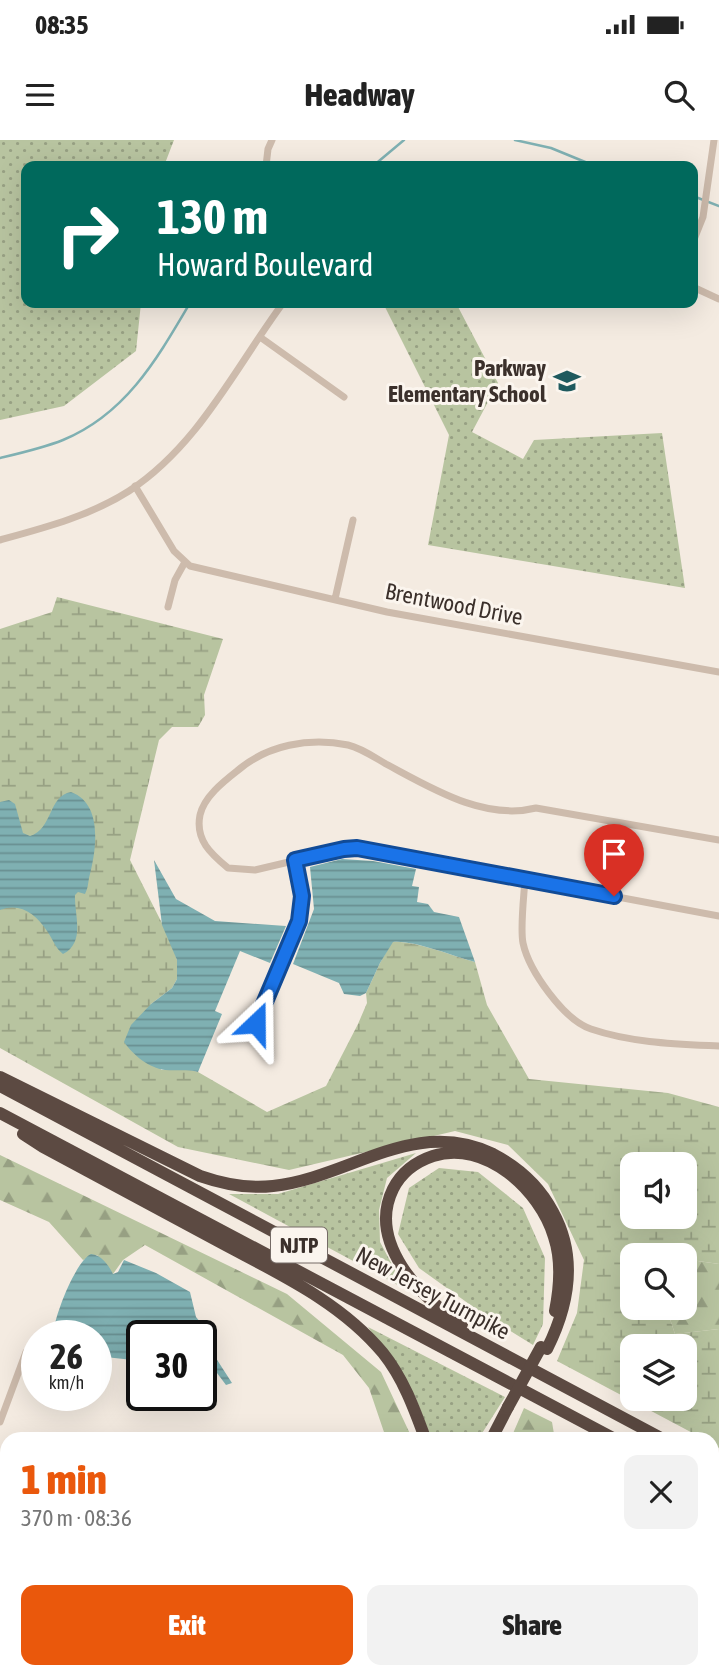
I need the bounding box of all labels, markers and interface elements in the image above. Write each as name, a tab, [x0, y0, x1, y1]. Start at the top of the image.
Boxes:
text: 08:35	[35, 10, 89, 40]
icon: menu	[21, 76, 59, 114]
text: Headway	[304, 76, 415, 113]
icon: search	[660, 76, 698, 114]
text: 130 m	[157, 188, 268, 244]
icon: right	[42, 189, 133, 280]
text: Howard Boulevard	[157, 246, 373, 283]
place label: Parkway Elementary School	[388, 355, 547, 407]
school or university icon: Parkway Elementary School	[552, 366, 582, 396]
street label: Brentwood Drive	[383, 578, 525, 630]
pin	[584, 824, 644, 896]
icon: arrive	[595, 835, 633, 873]
position arrow	[219, 986, 293, 1060]
map controls	[620, 1152, 697, 1411]
button: sound	[620, 1152, 697, 1229]
road number: NJTP	[271, 1228, 327, 1262]
street label: New Jersey Turnpike	[352, 1241, 514, 1345]
button: search	[620, 1243, 697, 1320]
speed limit sign: 30	[126, 1320, 217, 1411]
button: layers	[620, 1334, 697, 1411]
text: 26	[50, 1336, 83, 1376]
text: km/h	[49, 1372, 84, 1393]
text: 1 min	[21, 1455, 107, 1503]
button: close	[624, 1455, 698, 1529]
text: 370 m · 08:36	[21, 1505, 132, 1531]
button: Exit	[21, 1585, 353, 1665]
button: Share	[367, 1585, 698, 1665]

